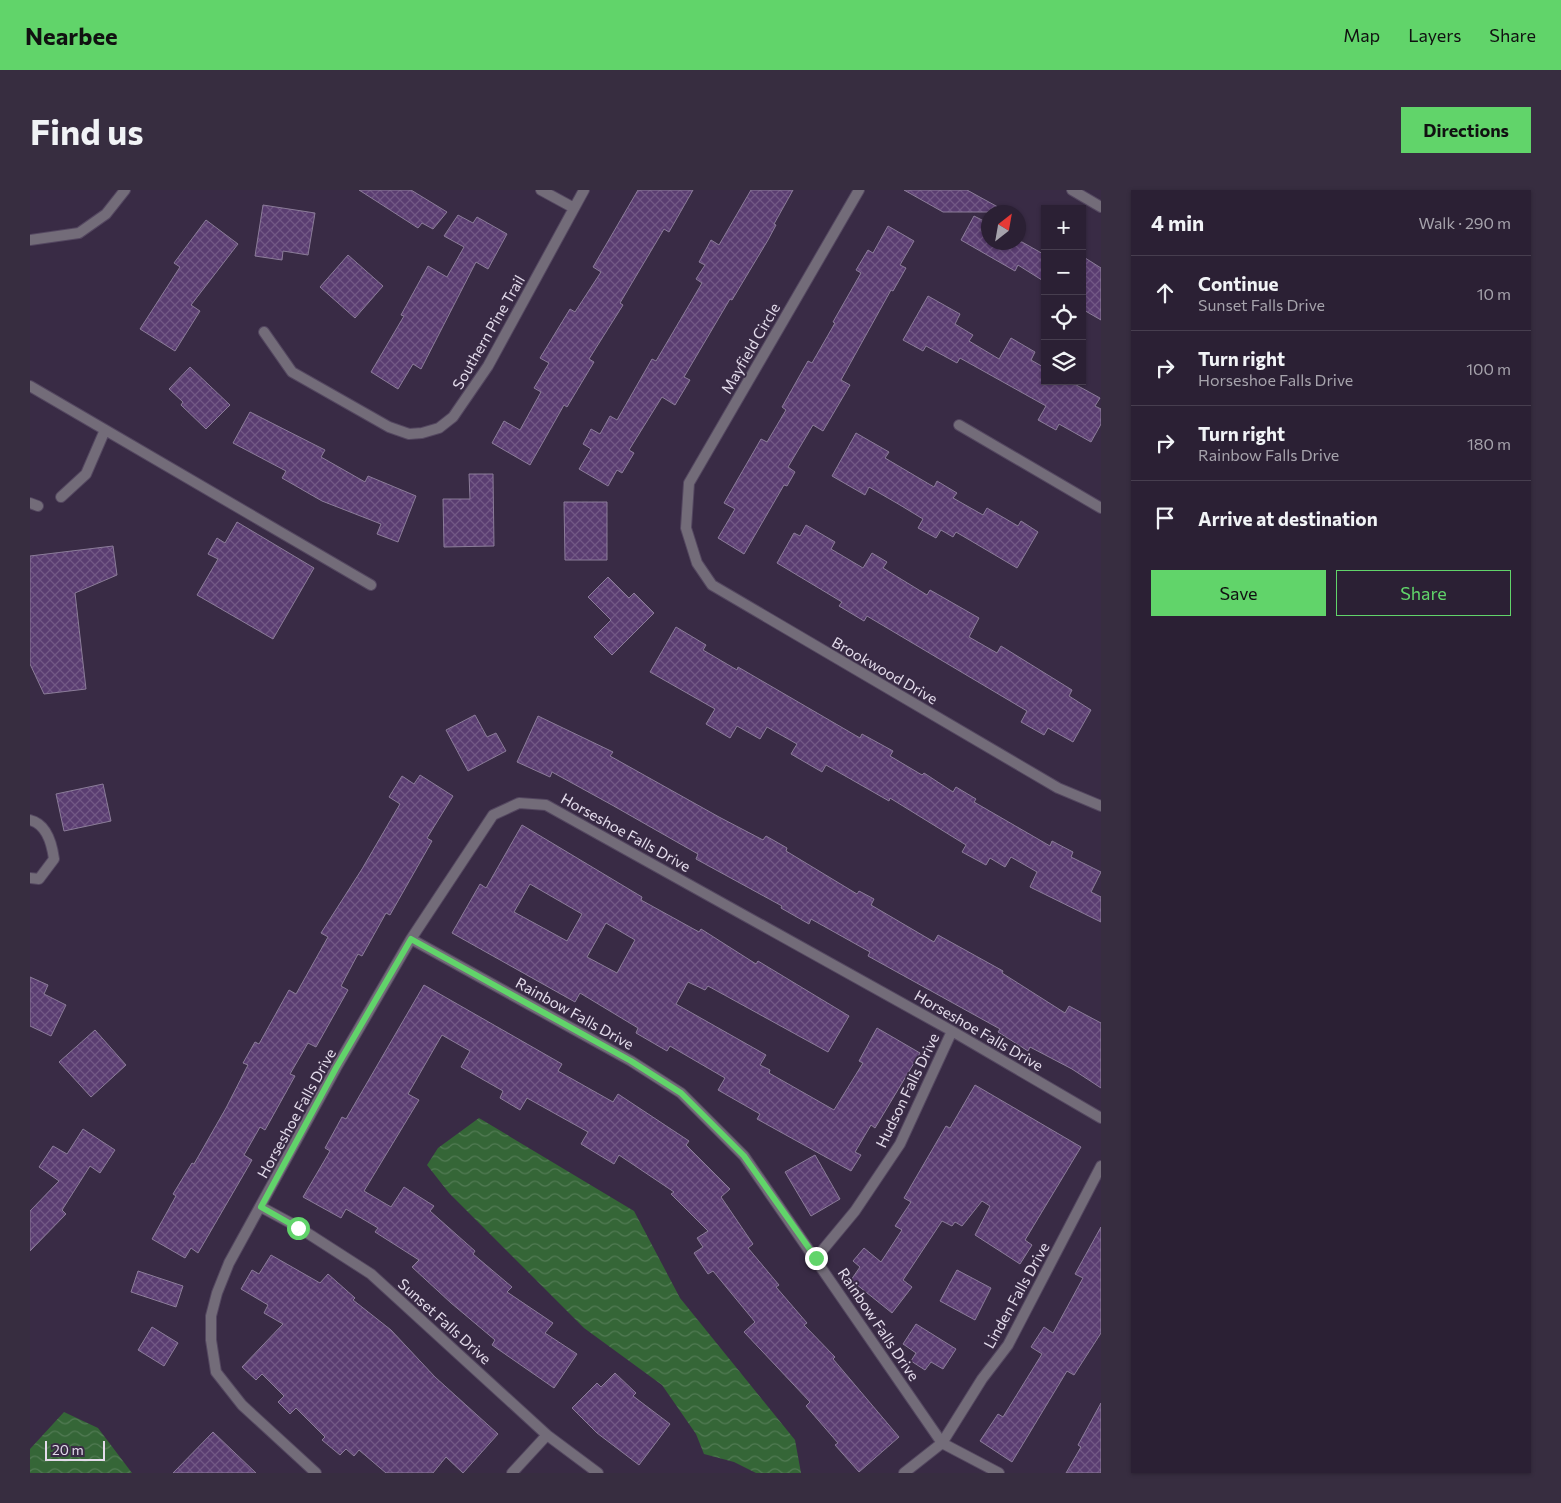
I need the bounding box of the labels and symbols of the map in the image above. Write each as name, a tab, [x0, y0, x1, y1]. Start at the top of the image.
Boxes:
north arrow	[981, 205, 1026, 250]
street label: Southern Pine Trail	[448, 272, 528, 392]
street label: Mayfield Circle	[717, 299, 783, 397]
street label: Brookwood Drive	[829, 632, 941, 708]
street label: Horseshoe Falls Drive	[558, 789, 694, 875]
street label: Rainbow Falls Drive	[513, 973, 637, 1053]
street label: Horseshoe Falls Drive	[911, 986, 1047, 1074]
street label: Hudson Falls Drive	[871, 1030, 943, 1150]
street label: Horseshoe Falls Drive	[253, 1045, 339, 1181]
route start	[287, 1217, 310, 1240]
street label: Linden Falls Drive	[979, 1239, 1053, 1351]
route end	[805, 1247, 828, 1270]
street label: Rainbow Falls Drive	[835, 1264, 924, 1384]
street label: Sunset Falls Drive	[395, 1274, 495, 1368]
scale bar	[45, 1438, 105, 1461]

